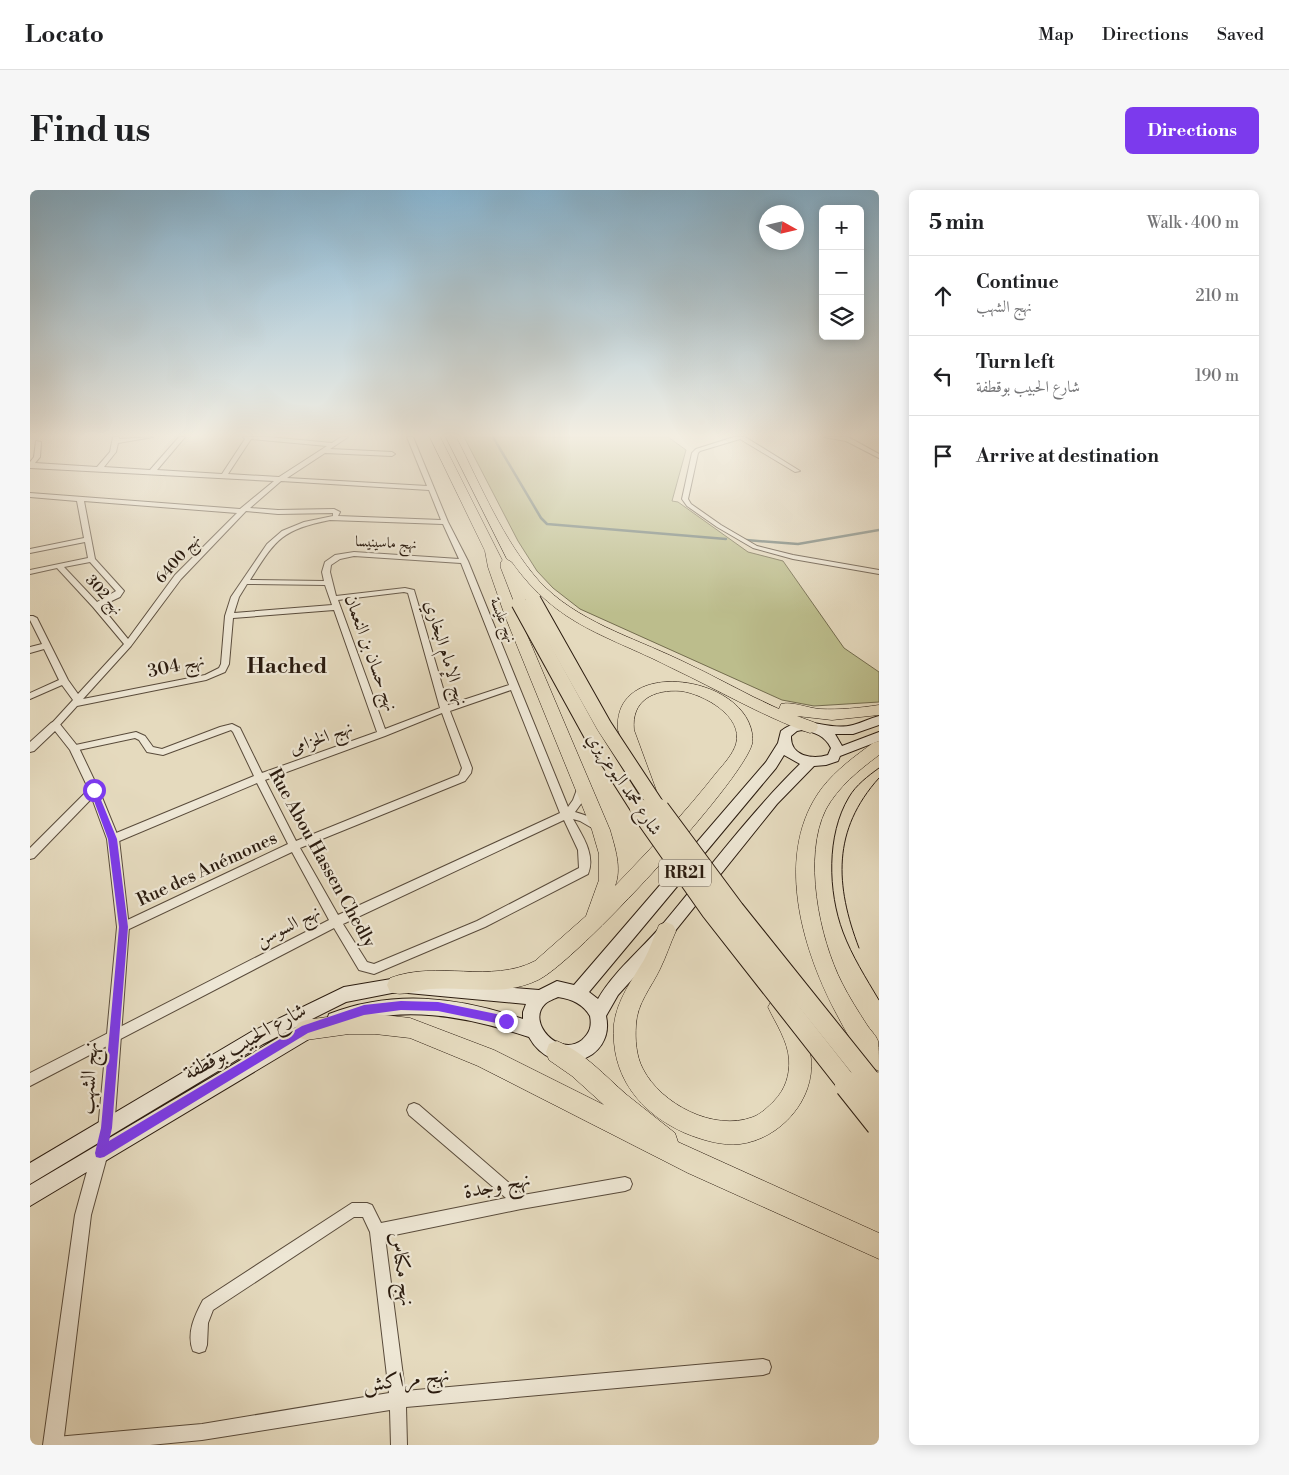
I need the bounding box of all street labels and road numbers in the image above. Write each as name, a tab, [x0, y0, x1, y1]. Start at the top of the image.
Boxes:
street label: نهج 6400	[152, 531, 207, 590]
street label: نهج ماسينيسا	[355, 532, 417, 558]
street label: نهج 302	[78, 571, 127, 622]
street label: نهج حسان بن النعمان	[335, 591, 403, 716]
street label: نهج عليسة	[482, 595, 521, 647]
street label: نهج الإمام البخاري	[415, 597, 473, 710]
street label: نهج 304	[146, 649, 207, 687]
street label: نهج الخزامى	[286, 716, 357, 764]
street label: شارع محمد البوعزيزي	[579, 728, 667, 841]
street label: Rue Abou Hassen Chedly	[263, 764, 381, 952]
street label: Rue des Anémones	[133, 826, 281, 912]
road number: RR21	[659, 860, 711, 886]
street label: نهج السوسن	[252, 900, 326, 956]
street label: شارع الحبيب بوقطفة	[179, 998, 313, 1090]
street label: نهج الشهب	[73, 1041, 110, 1116]
street label: نهج وجدة	[461, 1167, 534, 1210]
street label: نهج مكناس	[379, 1230, 420, 1309]
street label: نهج مراكش	[361, 1362, 451, 1403]

